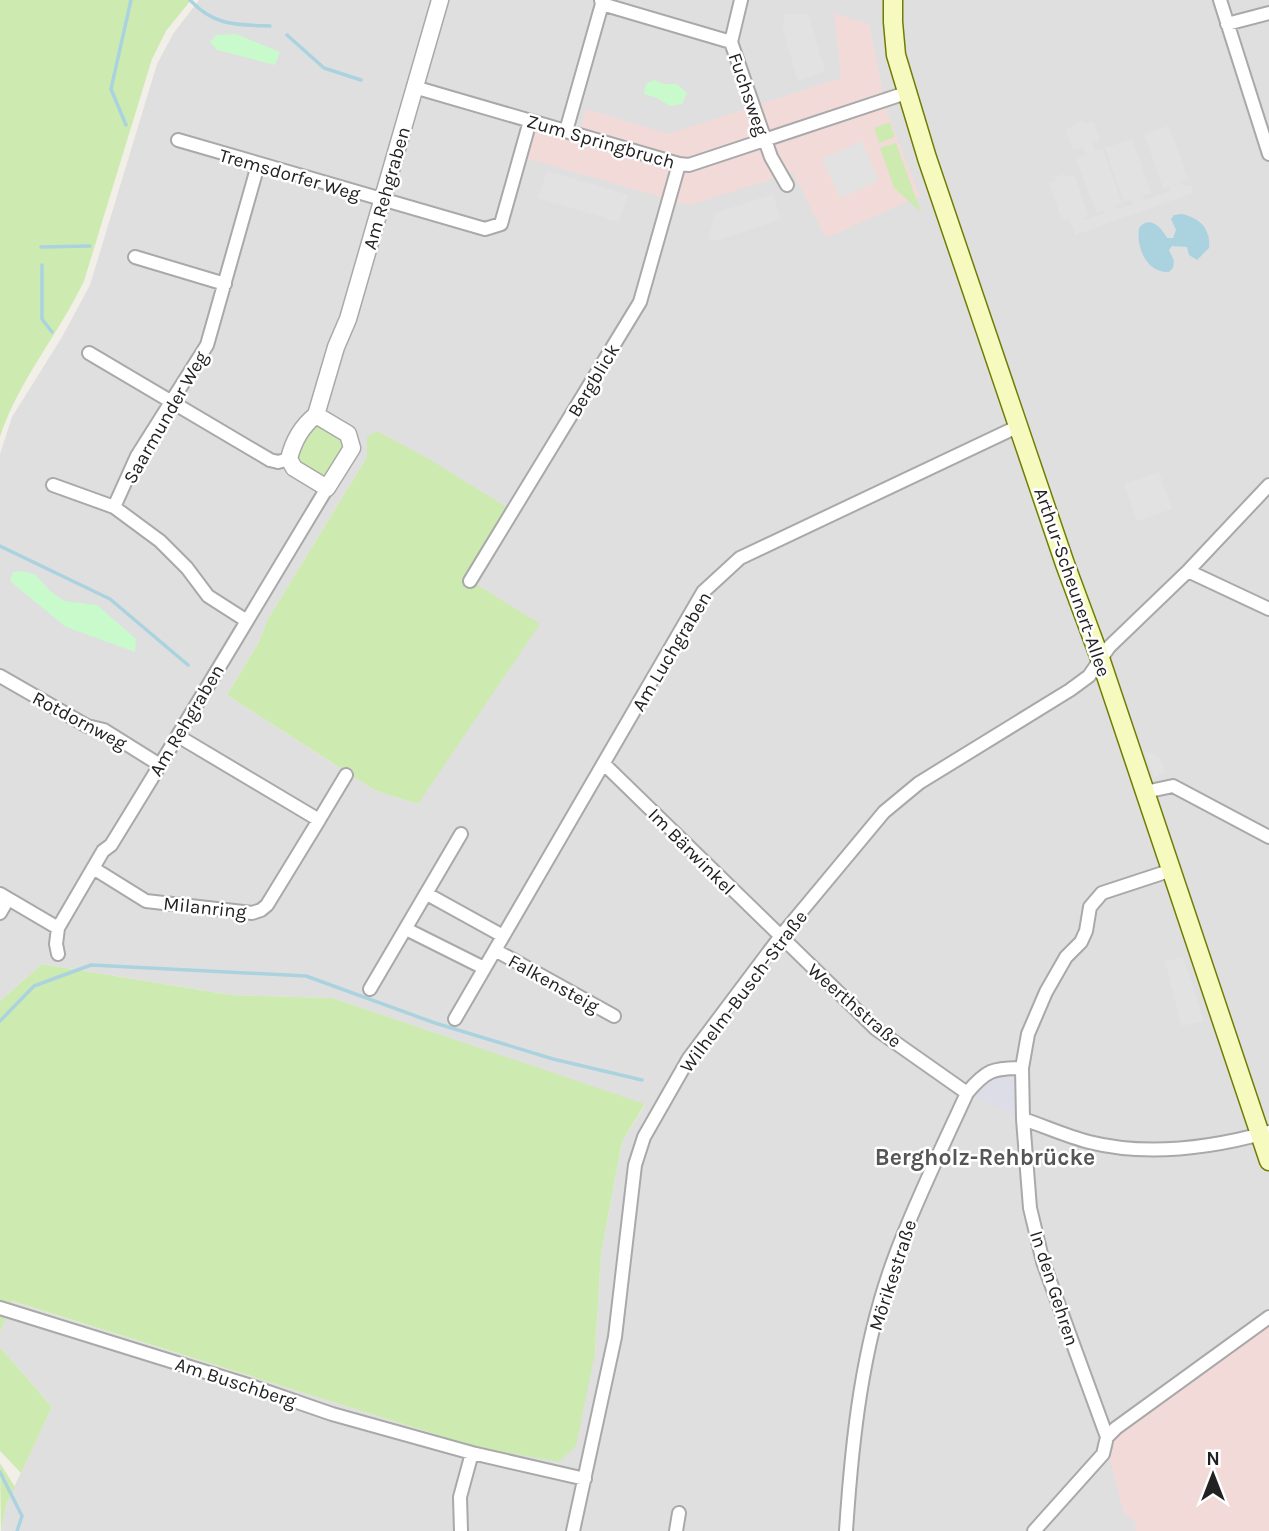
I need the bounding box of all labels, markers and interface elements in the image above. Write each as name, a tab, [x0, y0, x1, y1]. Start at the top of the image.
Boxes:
street label: Fuchsweg	[724, 50, 773, 139]
street label: Zum Springbruch	[524, 110, 677, 174]
street label: Am Rehgraben	[359, 124, 415, 252]
street label: Tremsdorfer Weg	[217, 144, 363, 206]
street label: Bergblick	[563, 340, 624, 421]
street label: Saarmunder Weg	[119, 347, 213, 488]
street label: Arthur-Scheunert-Allee	[1029, 485, 1115, 680]
street label: Am Luchgraben	[628, 588, 716, 715]
street label: Am Rehgraben	[145, 661, 229, 780]
street label: Rotdornweg	[29, 687, 131, 755]
street label: Im Bärwinkel	[643, 804, 739, 900]
street label: Milanring	[162, 893, 248, 923]
street label: Wilhelm-Busch-Straße	[676, 906, 812, 1077]
street label: Falkensteig	[504, 950, 603, 1018]
street label: Weerthstraße	[803, 959, 906, 1053]
district label: Bergholz-Rehbrücke	[875, 1144, 1095, 1171]
street label: Mörikestraße	[865, 1217, 921, 1334]
street label: In den Gehren	[1025, 1228, 1083, 1349]
street label: Am Buschberg	[172, 1353, 299, 1413]
north arrow	[1178, 1440, 1248, 1510]
text: N	[1206, 1448, 1220, 1470]

